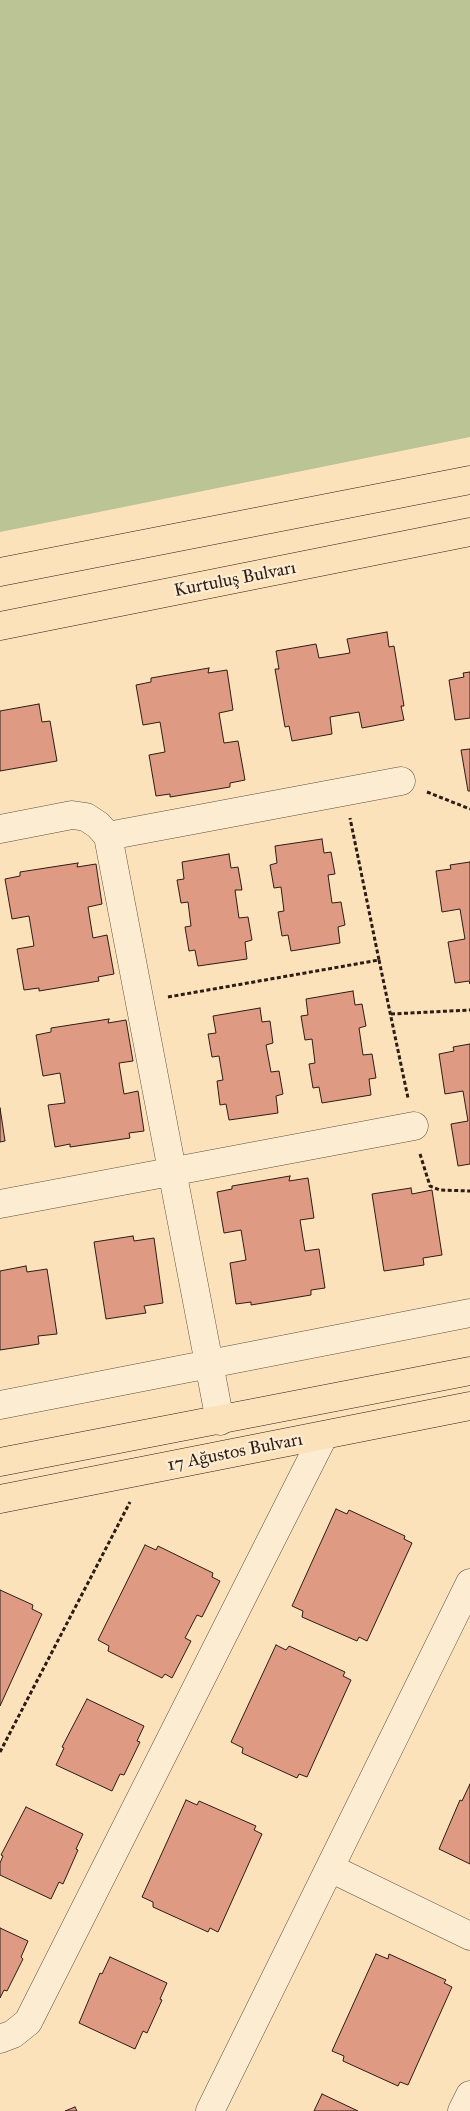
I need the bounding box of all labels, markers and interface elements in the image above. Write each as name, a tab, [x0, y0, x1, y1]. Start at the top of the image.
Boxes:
street label: Kurtuluş Bulvarı	[172, 558, 298, 602]
street label: 17 Ağustos Bulvarı	[166, 1429, 304, 1477]

